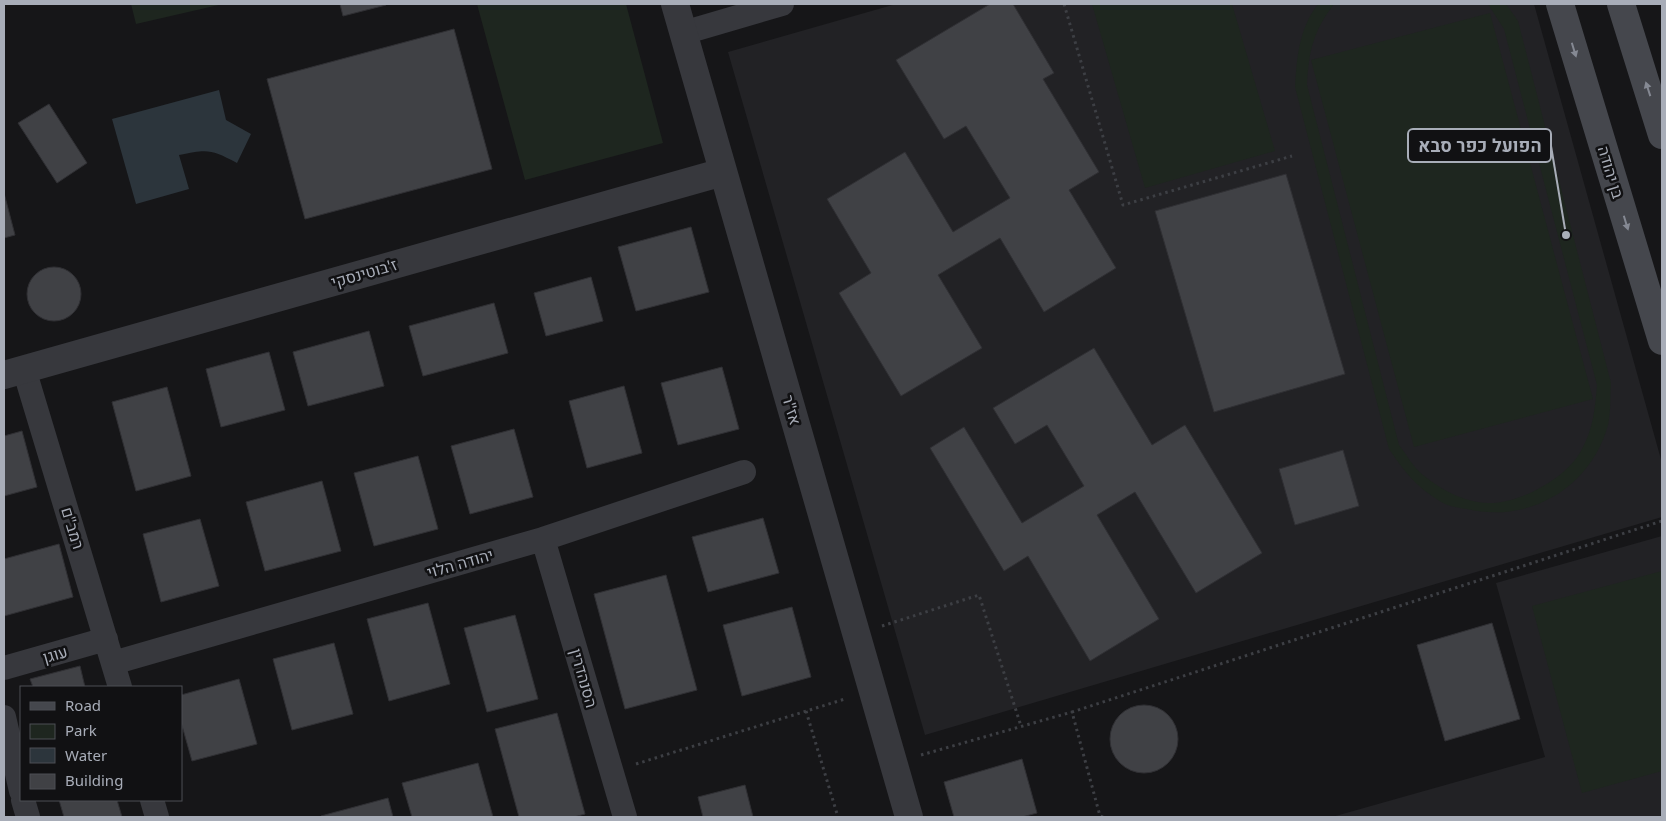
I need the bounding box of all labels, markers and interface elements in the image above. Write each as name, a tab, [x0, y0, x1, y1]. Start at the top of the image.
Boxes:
one-way arrow	[1571, 43, 1579, 58]
one-way arrow	[1643, 81, 1651, 96]
callout: הפועל כפר סבא	[1408, 129, 1551, 162]
text: הפועל כפר סבא	[1418, 133, 1542, 157]
street label: בן יהודה	[1593, 143, 1630, 202]
one-way arrow	[1623, 215, 1631, 230]
street label: ז'בוטינסקי	[328, 253, 400, 293]
street label: אז"ר	[777, 392, 807, 428]
street label: רמב"ם	[56, 504, 90, 552]
street label: יהודה הלוי	[424, 543, 496, 583]
street label: עוגן	[40, 640, 70, 668]
street label: הסנהדרין	[565, 646, 603, 710]
legend	[20, 686, 182, 801]
text: Road	[65, 695, 101, 715]
text: Park	[65, 720, 97, 740]
text: Water	[65, 745, 107, 765]
text: Building	[65, 770, 123, 790]

